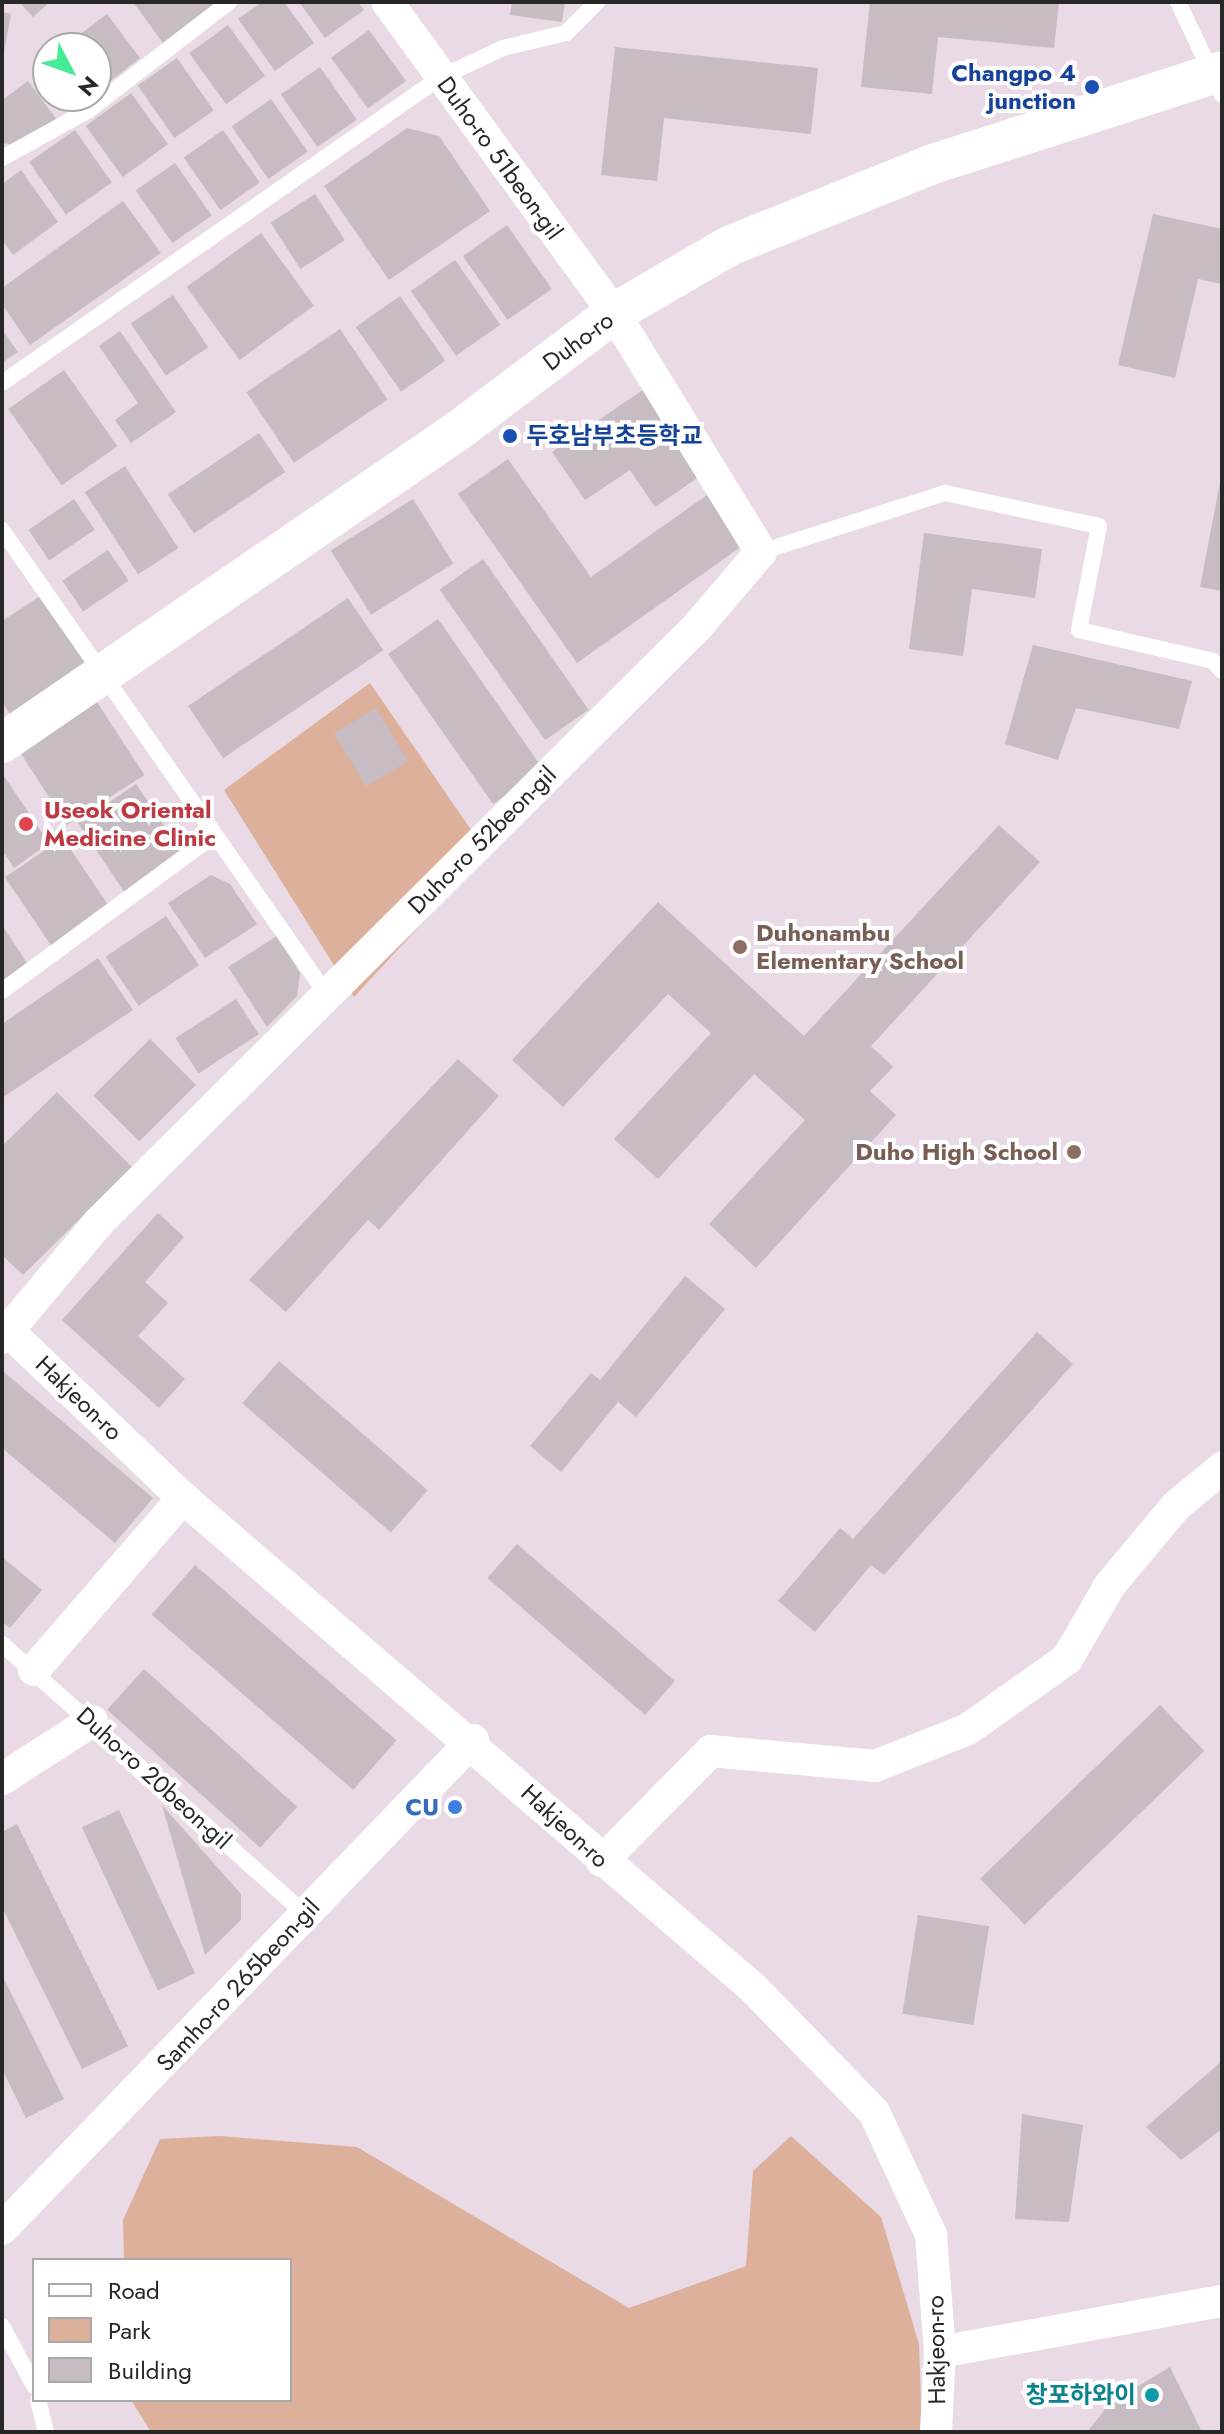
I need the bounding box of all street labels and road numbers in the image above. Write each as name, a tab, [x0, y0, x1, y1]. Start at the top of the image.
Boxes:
street label: Duho-ro 51beon-gil	[431, 71, 569, 245]
street label: Duho-ro	[537, 305, 619, 377]
street label: Duho-ro 52beon-gil	[402, 760, 562, 920]
street label: Hakjeon-ro	[30, 1350, 128, 1446]
street label: Duho-ro 20beon-gil	[71, 1701, 237, 1855]
street label: Hakjeon-ro	[515, 1778, 615, 1874]
street label: Samho-ro 265beon-gil	[151, 1893, 325, 2077]
street label: Hakjeon-ro	[921, 2295, 951, 2405]

